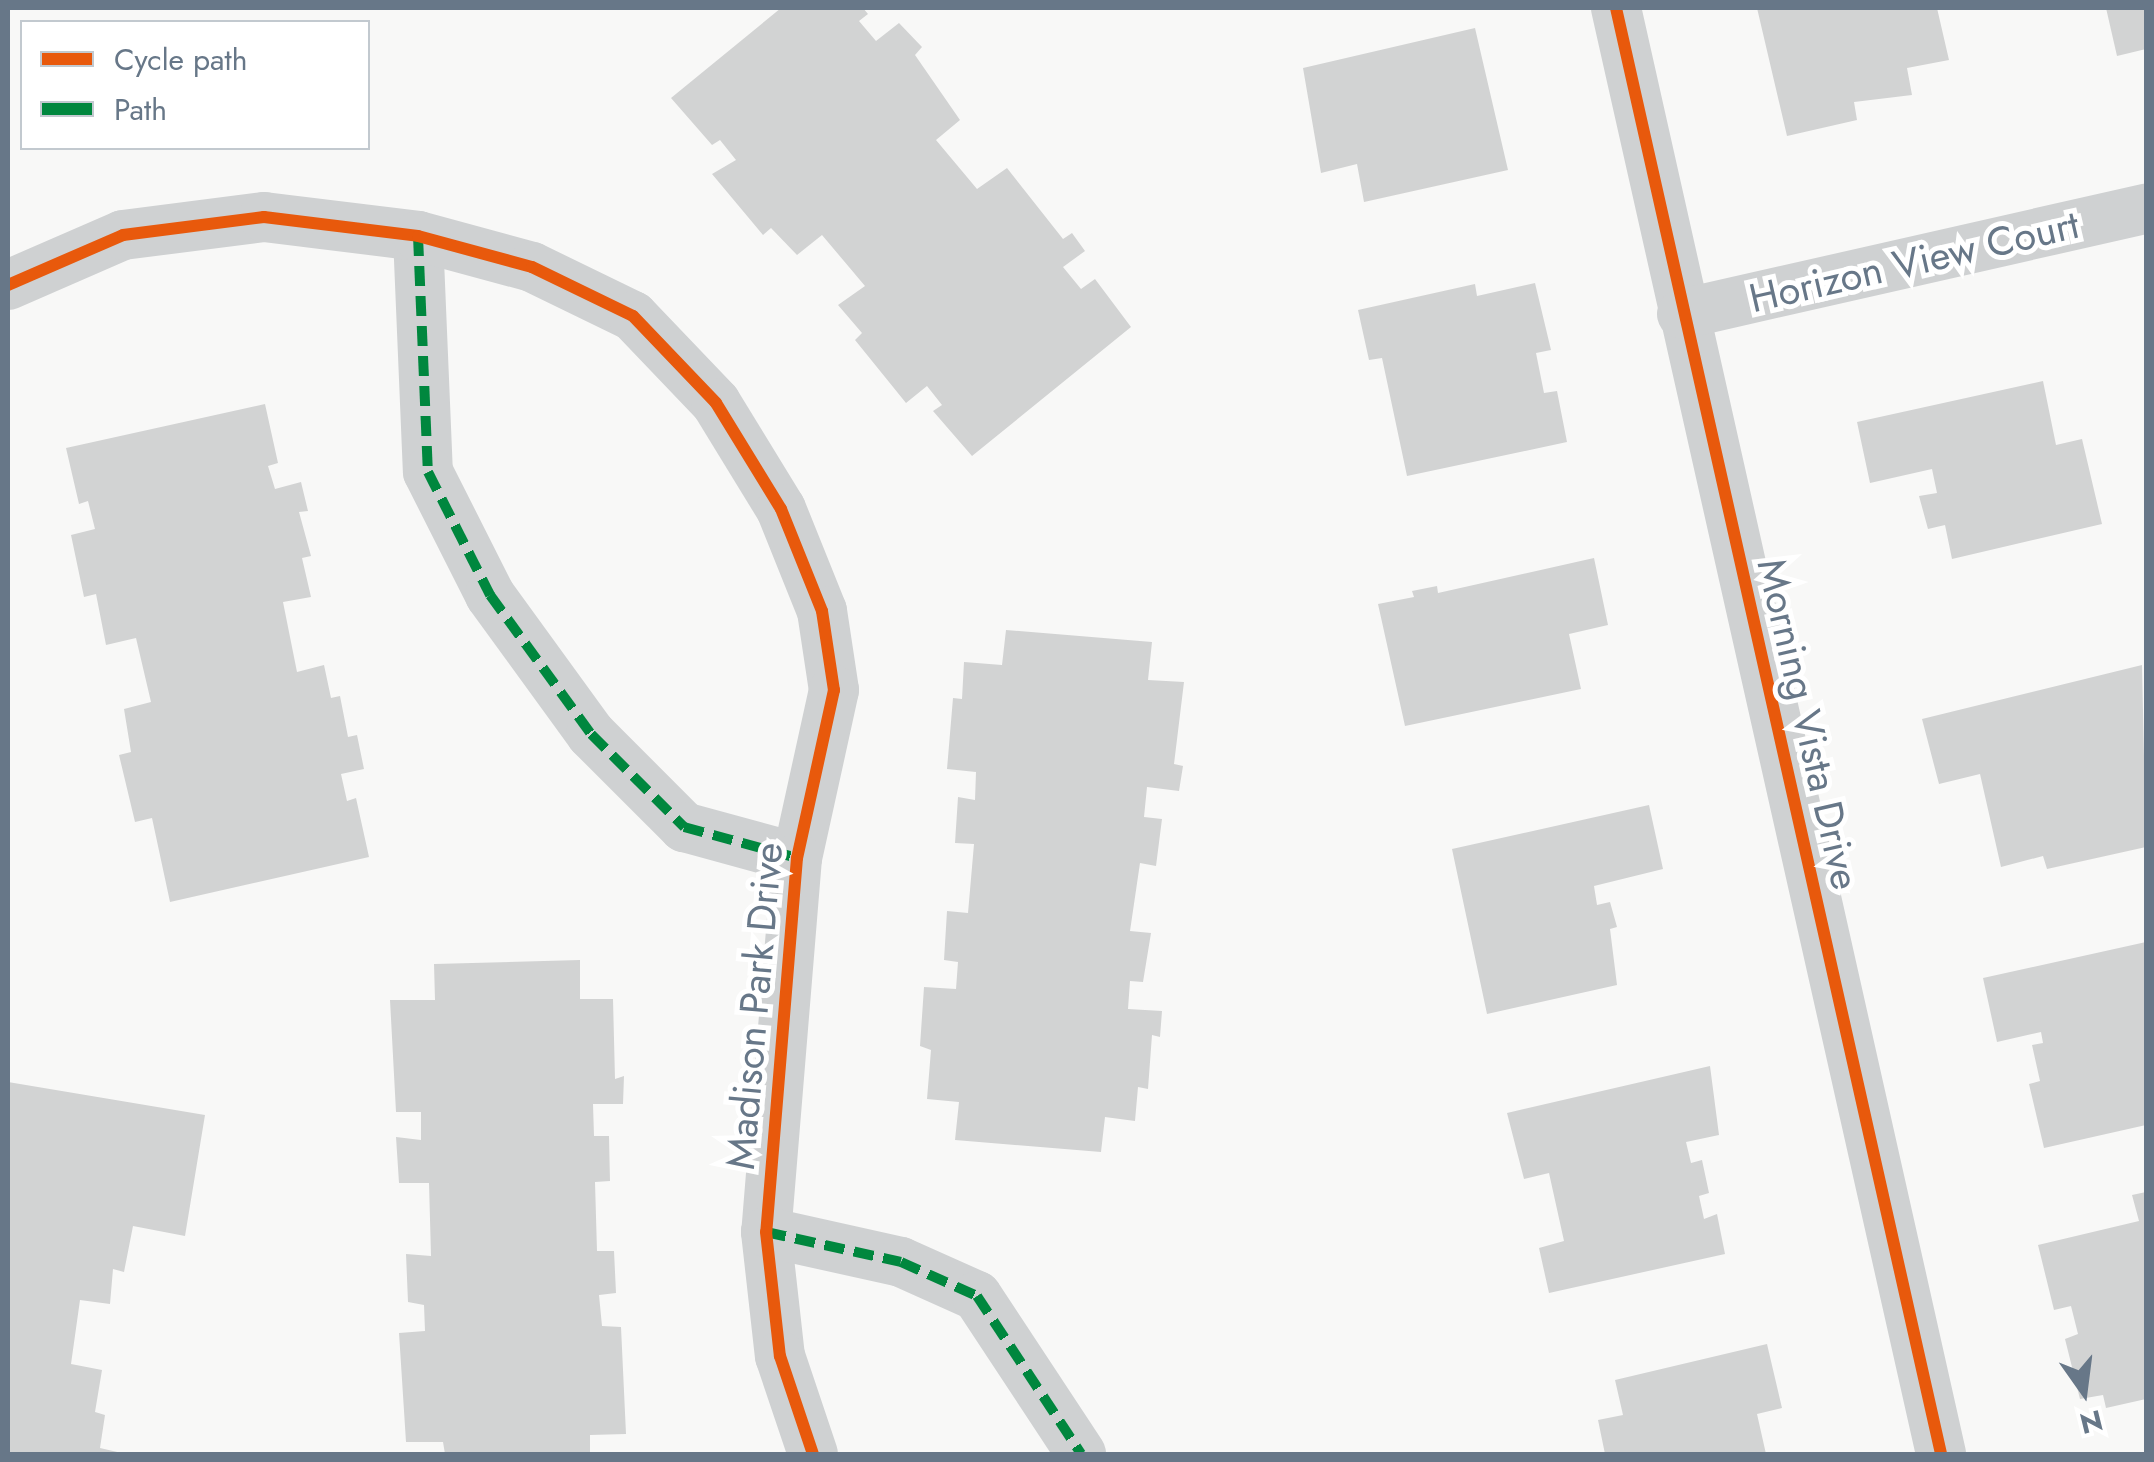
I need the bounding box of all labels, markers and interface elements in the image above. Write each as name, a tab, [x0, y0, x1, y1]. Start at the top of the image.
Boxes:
legend	[20, 20, 370, 150]
text: Cycle path	[114, 38, 247, 81]
text: Path	[114, 88, 167, 131]
street label: Horizon View Court	[1745, 200, 2083, 322]
street label: Morning Vista Drive	[1748, 554, 1870, 894]
street label: Madison Park Drive	[716, 841, 792, 1171]
north arrow	[2034, 1342, 2134, 1442]
text: N	[2076, 1399, 2107, 1444]

